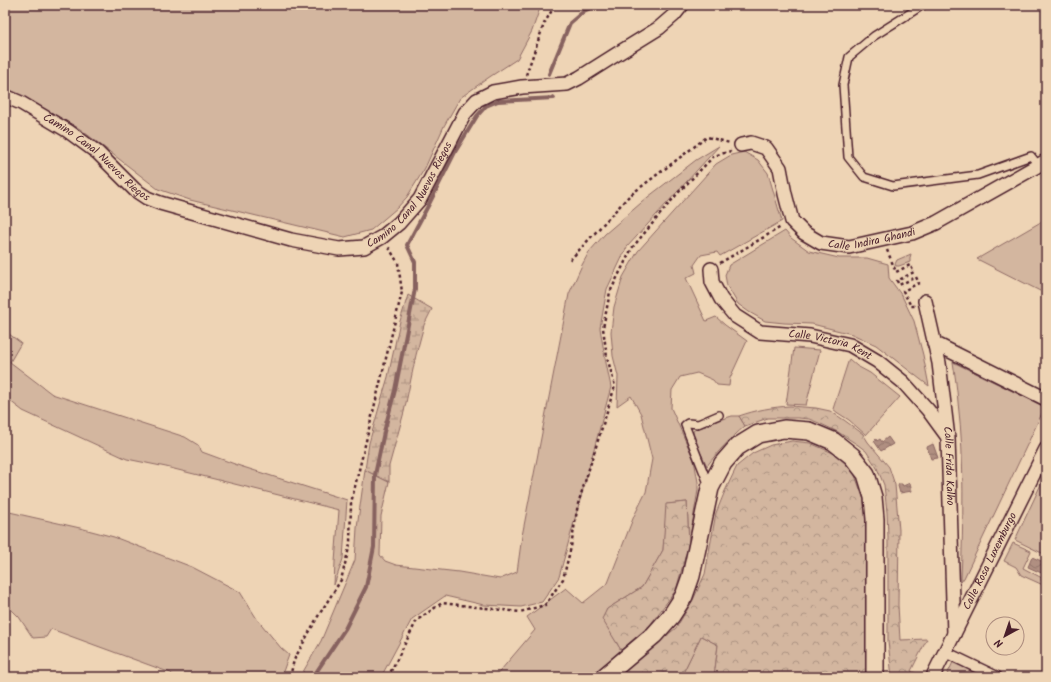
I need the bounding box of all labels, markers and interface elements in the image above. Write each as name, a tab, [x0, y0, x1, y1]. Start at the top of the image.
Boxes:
street label: Camino Canal Nuevos Riegos	[39, 109, 154, 207]
street label: Camino Canal Nuevos Riegos	[363, 138, 457, 253]
street label: Calle Indira Ghandi	[827, 223, 919, 256]
street label: Calle Victoria Kent	[788, 325, 876, 365]
street label: Calle Frida Kalho	[938, 425, 959, 506]
street label: Calle Rosa Luxemburgo	[958, 509, 1022, 613]
north arrow	[985, 616, 1025, 656]
text: N	[991, 634, 1008, 652]

